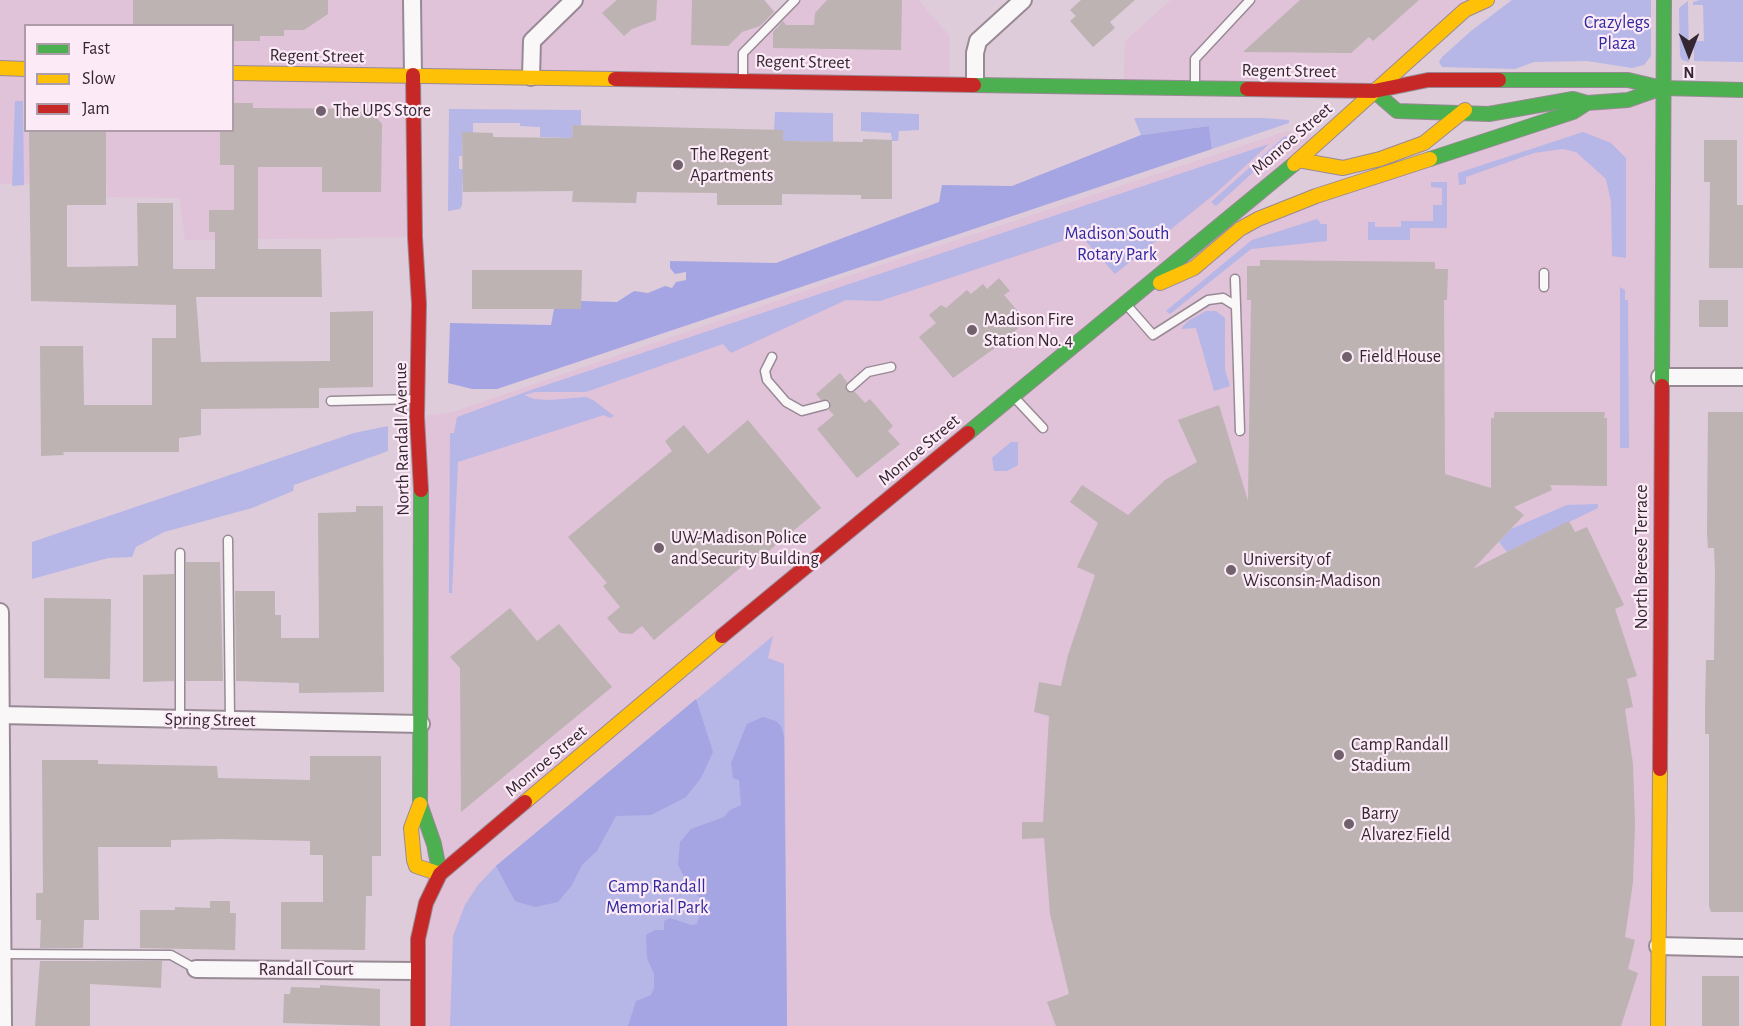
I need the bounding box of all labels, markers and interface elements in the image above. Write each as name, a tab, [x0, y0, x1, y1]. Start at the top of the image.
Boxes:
park label: Crazylegs Plaza	[1584, 12, 1650, 54]
legend	[24, 24, 234, 132]
north arrow	[1659, 24, 1719, 84]
text: Fast	[82, 40, 110, 58]
street label: Regent Street	[269, 44, 365, 68]
street label: Regent Street	[755, 50, 851, 74]
street label: Regent Street	[1241, 59, 1337, 83]
text: N	[1683, 64, 1695, 80]
text: Slow	[82, 70, 115, 88]
street label: Monroe Street	[1247, 98, 1337, 180]
text: Jam	[82, 100, 110, 118]
place label: The UPS Store	[333, 100, 431, 122]
marker: The UPS Store	[314, 104, 328, 118]
place label: The Regent Apartments	[690, 144, 773, 186]
marker: The Regent Apartments	[671, 158, 685, 172]
park label: Madison South Rotary Park	[1065, 223, 1169, 266]
place label: Madison Fire Station No. 4	[984, 309, 1074, 352]
marker: Madison Fire Station No. 4	[965, 323, 979, 337]
place label: Field House	[1359, 346, 1441, 368]
marker: Field House	[1340, 350, 1354, 364]
street label: North Randall Avenue	[390, 362, 414, 516]
street label: Monroe Street	[874, 410, 964, 490]
street label: North Breese Terrace	[1631, 484, 1653, 630]
place label: UW-Madison Police and Security Building	[671, 527, 819, 570]
marker: UW-Madison Police and Security Building	[652, 541, 666, 555]
place label: University of Wisconsin-Madison	[1243, 549, 1381, 592]
marker: University of Wisconsin-Madison	[1224, 563, 1238, 577]
street label: Spring Street	[164, 708, 256, 732]
street label: Monroe Street	[501, 721, 591, 801]
place label: Camp Randall Stadium	[1351, 734, 1449, 777]
marker: Camp Randall Stadium	[1332, 748, 1346, 762]
place label: Barry Alvarez Field	[1361, 803, 1450, 846]
marker: Barry Alvarez Field	[1342, 817, 1356, 831]
park label: Camp Randall Memorial Park	[606, 876, 708, 918]
street label: Randall Court	[259, 959, 353, 981]

